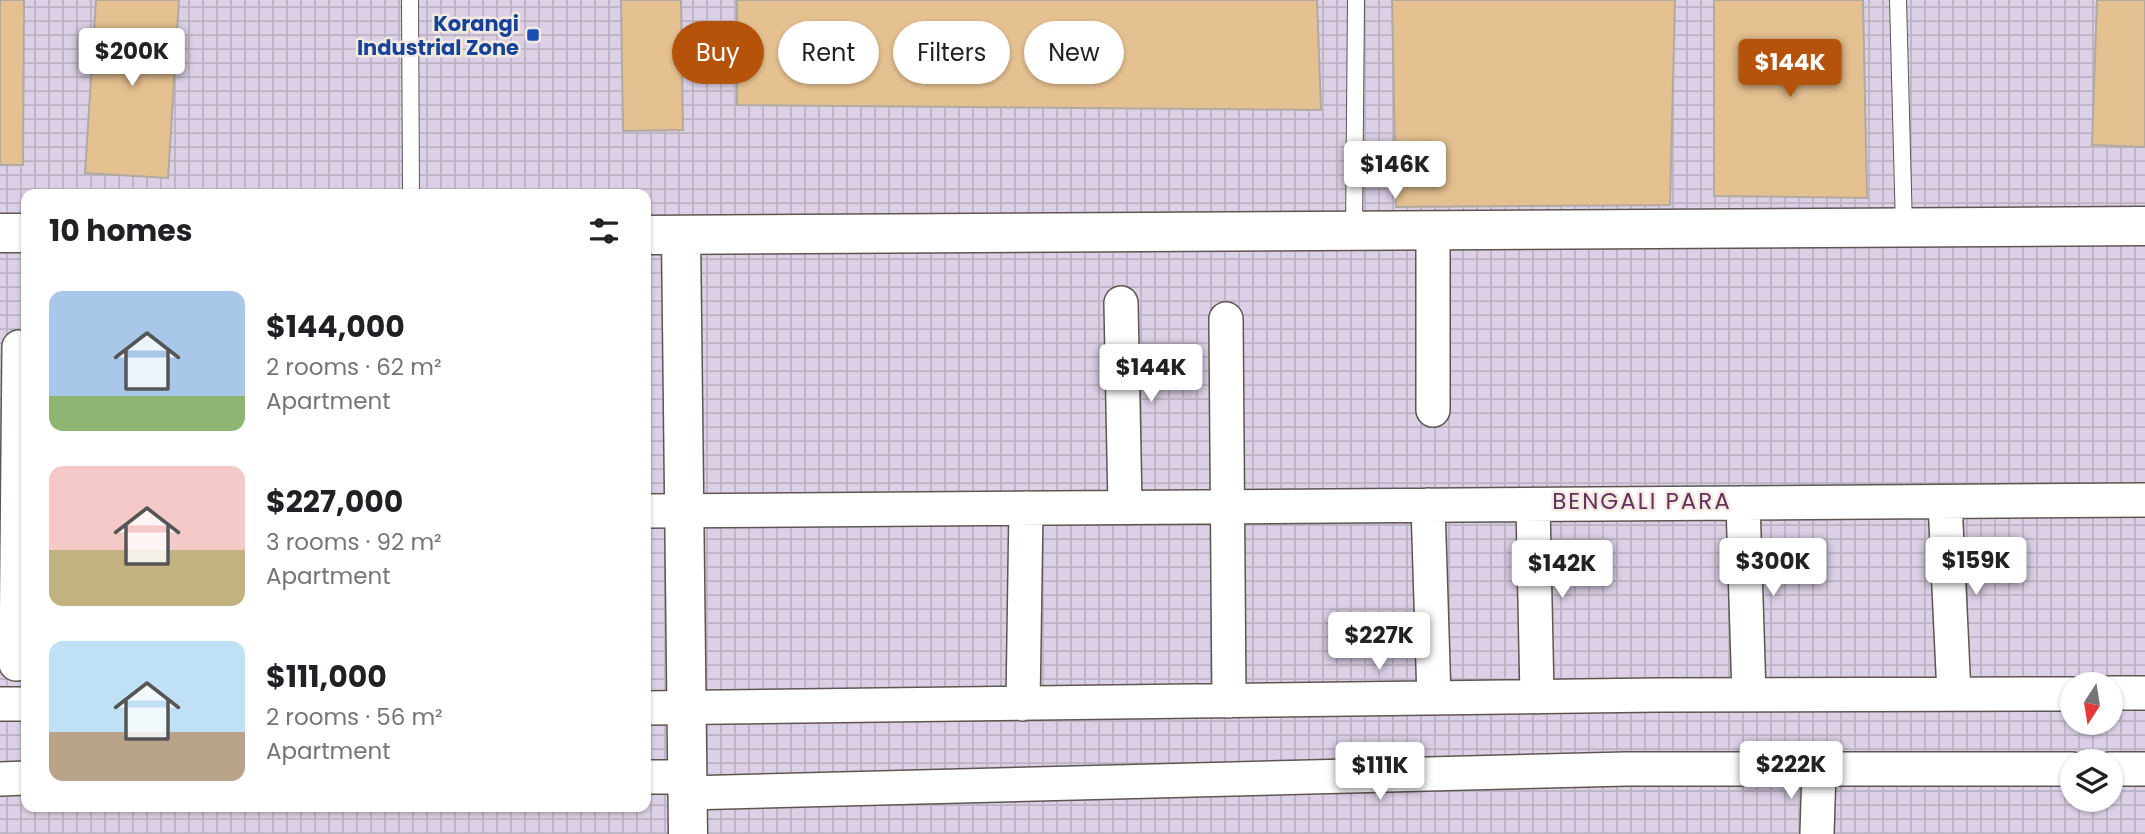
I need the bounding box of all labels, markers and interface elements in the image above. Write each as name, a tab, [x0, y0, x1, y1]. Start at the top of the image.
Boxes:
place label: Korangi Industrial Zone	[357, 9, 519, 62]
chip: Buy	[672, 21, 764, 84]
chip: Rent	[778, 21, 879, 84]
chip: Filters	[893, 21, 1010, 84]
chip: New	[1024, 21, 1124, 84]
marker: Korangi Industrial Zone	[525, 27, 541, 43]
pin: $200K	[83, 28, 181, 88]
text: $200K	[95, 35, 169, 67]
pin: $144K	[1741, 40, 1839, 99]
text: $144K	[1755, 46, 1825, 78]
pin: $146K	[1346, 142, 1444, 201]
text: $146K	[1360, 148, 1430, 180]
text: 10 homes	[49, 209, 193, 252]
icon: filters	[585, 212, 623, 250]
text: $144,000	[266, 305, 405, 348]
icon: home	[105, 319, 189, 403]
pin: $144K	[1102, 344, 1200, 404]
text: 2 rooms · 62 m²	[266, 351, 442, 383]
text: $144K	[1116, 351, 1186, 383]
text: Apartment	[266, 385, 391, 417]
text: $227,000	[266, 480, 403, 523]
district label: BENGALI PARA	[1552, 485, 1732, 517]
icon: home	[105, 494, 189, 578]
text: 3 rooms · 92 m²	[266, 526, 442, 558]
pin: $300K	[1724, 538, 1822, 598]
pin: $159K	[1927, 538, 2025, 597]
pin: $142K	[1513, 540, 1611, 600]
text: $159K	[1942, 544, 2010, 576]
text: $300K	[1735, 545, 1811, 577]
text: $142K	[1528, 547, 1596, 579]
text: Apartment	[266, 560, 391, 592]
pin: $227K	[1330, 612, 1428, 672]
text: $227K	[1344, 619, 1414, 651]
text: $111,000	[266, 655, 387, 698]
icon: home	[105, 669, 189, 753]
north arrow	[2060, 672, 2123, 735]
map controls	[2060, 672, 2123, 812]
text: 2 rooms · 56 m²	[266, 701, 443, 733]
text: Apartment	[266, 735, 391, 767]
pin: $111K	[1331, 742, 1429, 802]
pin: $222K	[1742, 742, 1840, 801]
text: $222K	[1756, 748, 1826, 780]
text: $111K	[1351, 749, 1409, 781]
button: layers	[2060, 749, 2123, 812]

